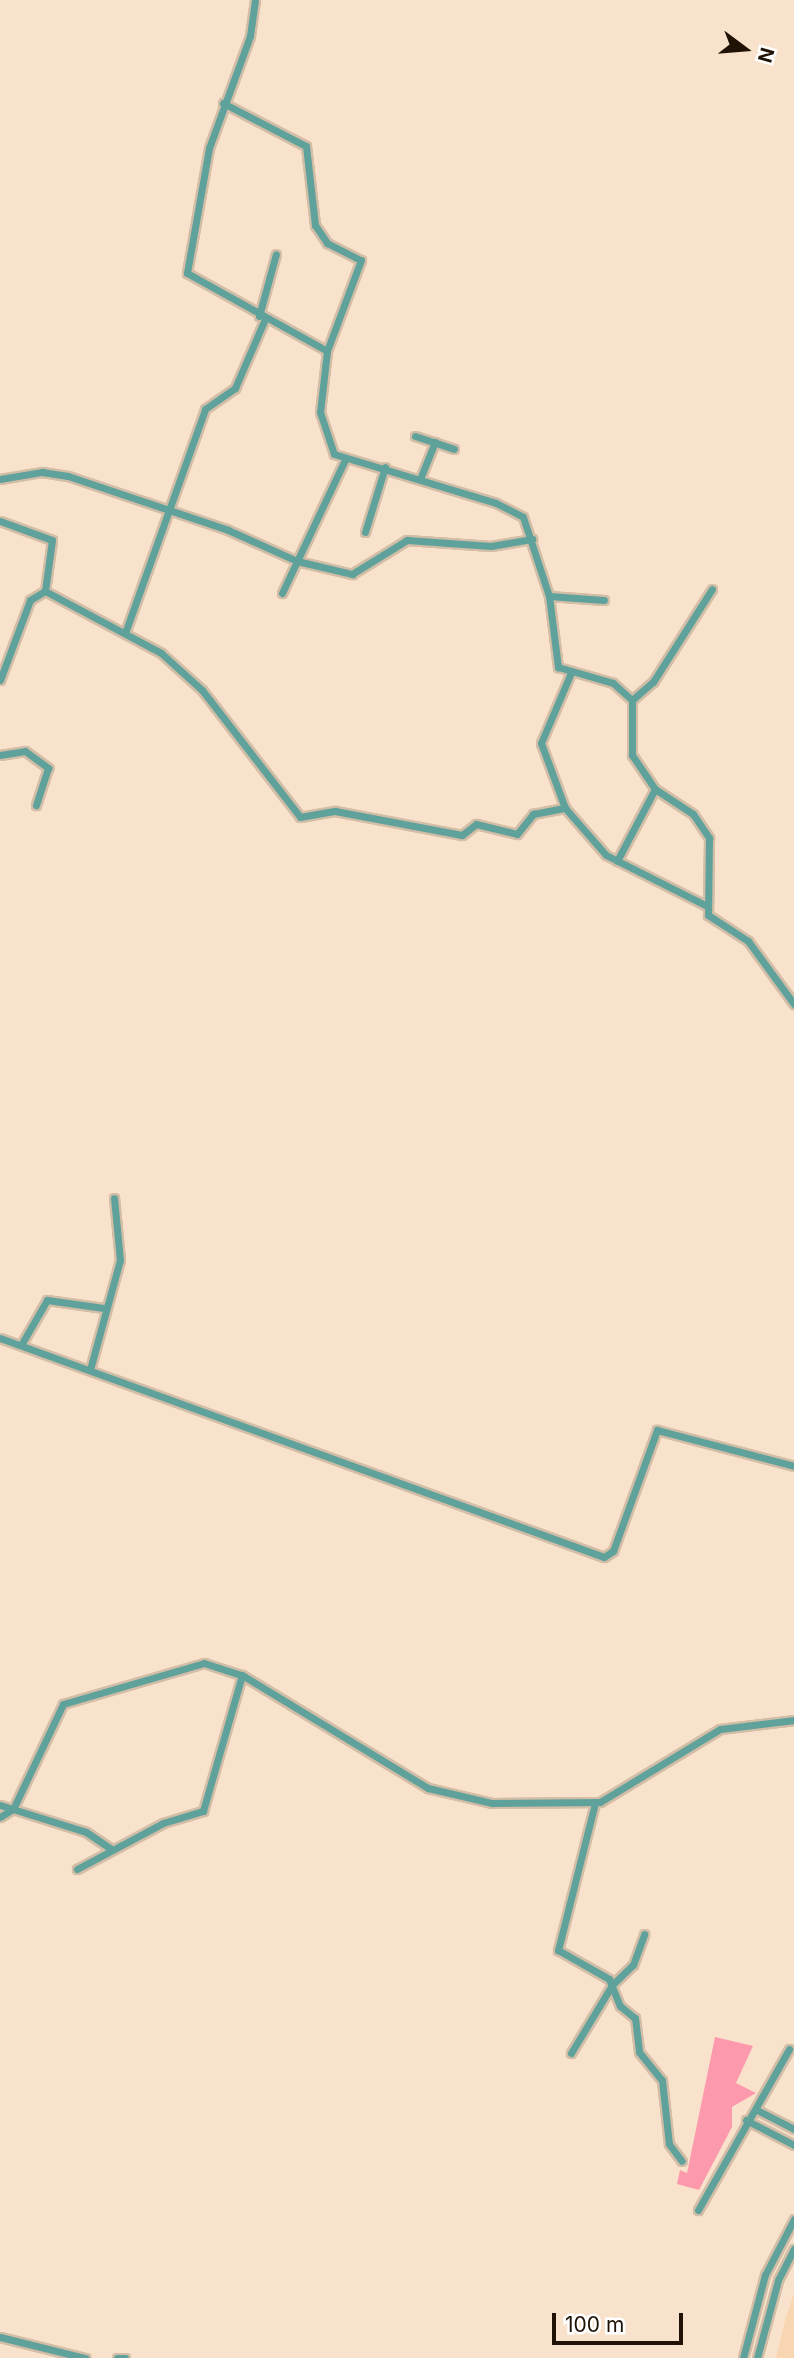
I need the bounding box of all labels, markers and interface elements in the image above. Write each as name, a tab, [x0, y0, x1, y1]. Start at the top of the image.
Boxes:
north arrow	[710, 14, 780, 84]
text: N	[753, 45, 779, 65]
scale bar	[556, 2298, 687, 2342]
text: 100 m	[565, 2312, 624, 2337]

